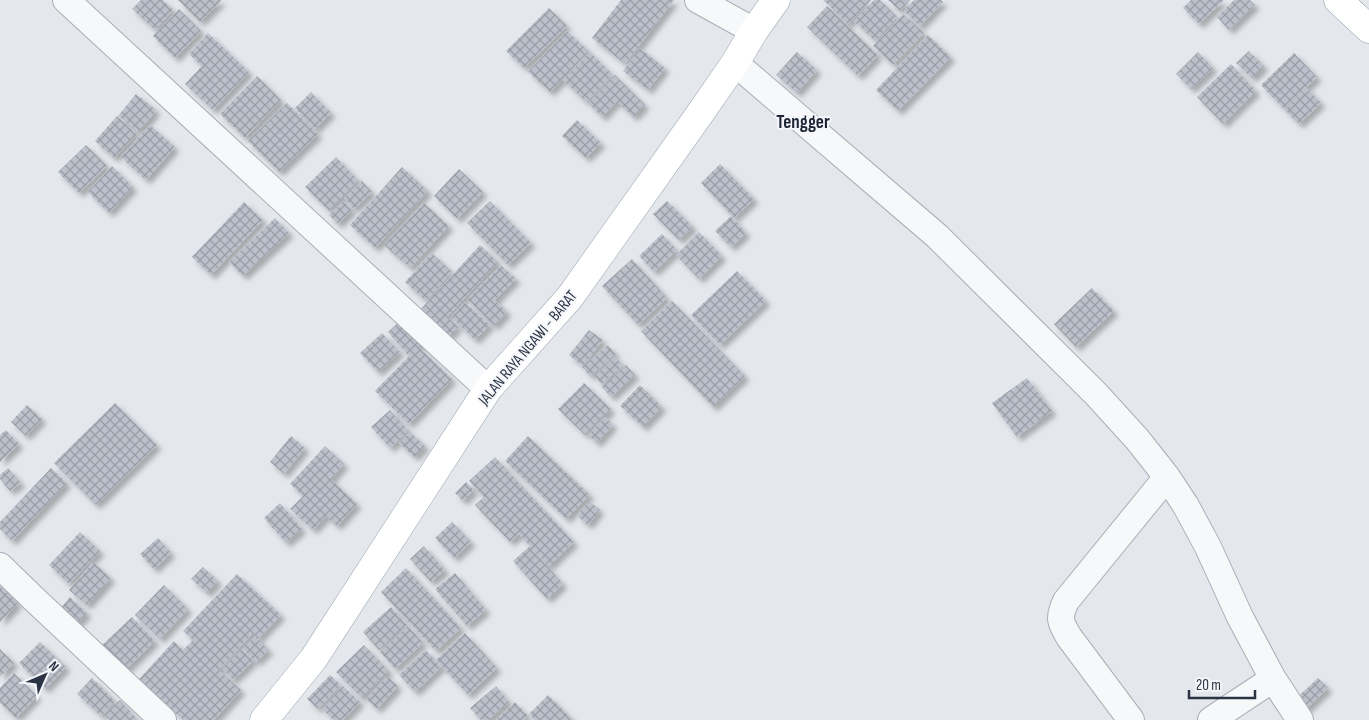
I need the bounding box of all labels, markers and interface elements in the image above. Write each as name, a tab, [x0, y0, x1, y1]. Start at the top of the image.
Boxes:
district label: Tengger	[776, 111, 830, 134]
street label: JALAN RAYA NGAWI - BARAT	[474, 286, 582, 410]
north arrow	[20, 650, 70, 700]
text: N	[45, 658, 62, 675]
scale bar	[1189, 668, 1255, 700]
text: 20 m	[1196, 676, 1221, 695]

